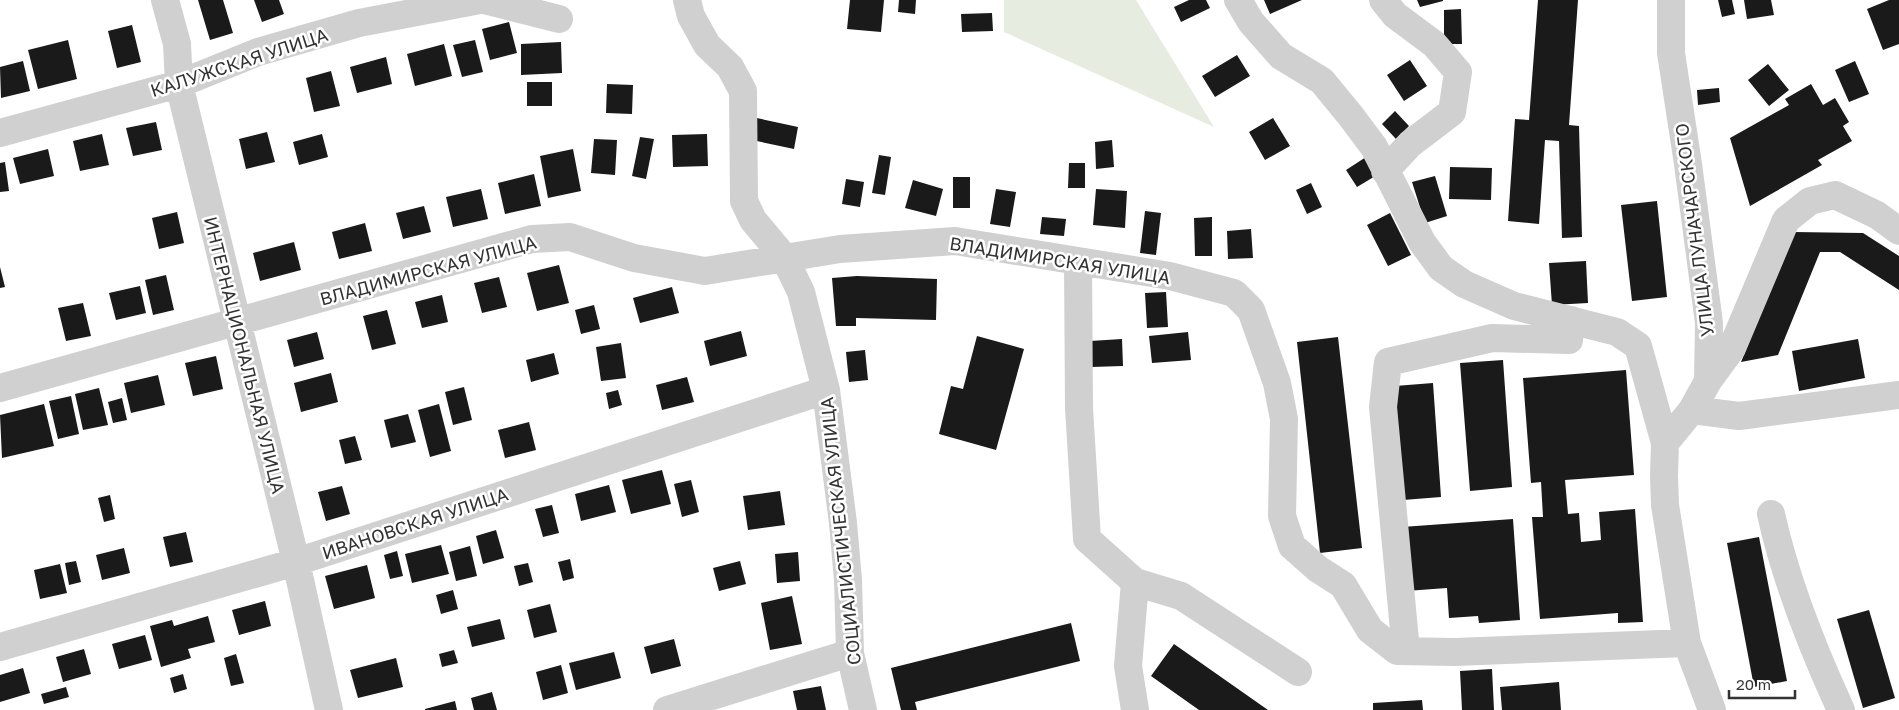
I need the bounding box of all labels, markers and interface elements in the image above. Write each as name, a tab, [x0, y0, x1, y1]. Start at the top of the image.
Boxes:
street label: КАЛУЖСКАЯ УЛИЦА	[147, 23, 331, 101]
street label: УЛИЦА ЛУНАЧАРСКОГО	[1670, 122, 1718, 338]
street label: ИНТЕРНАЦИОНАЛЬНАЯ УЛИЦА	[200, 214, 290, 496]
street label: ВЛАДИМИРСКАЯ УЛИЦА	[317, 230, 539, 310]
street label: ВЛАДИМИРСКАЯ УЛИЦА	[948, 232, 1172, 288]
street label: СОЦИАЛИСТИЧЕСКАЯ УЛИЦА	[815, 396, 865, 666]
street label: ИВАНОВСКАЯ УЛИЦА	[319, 483, 511, 563]
scale bar	[1729, 668, 1795, 700]
text: 20 m	[1736, 675, 1771, 693]

